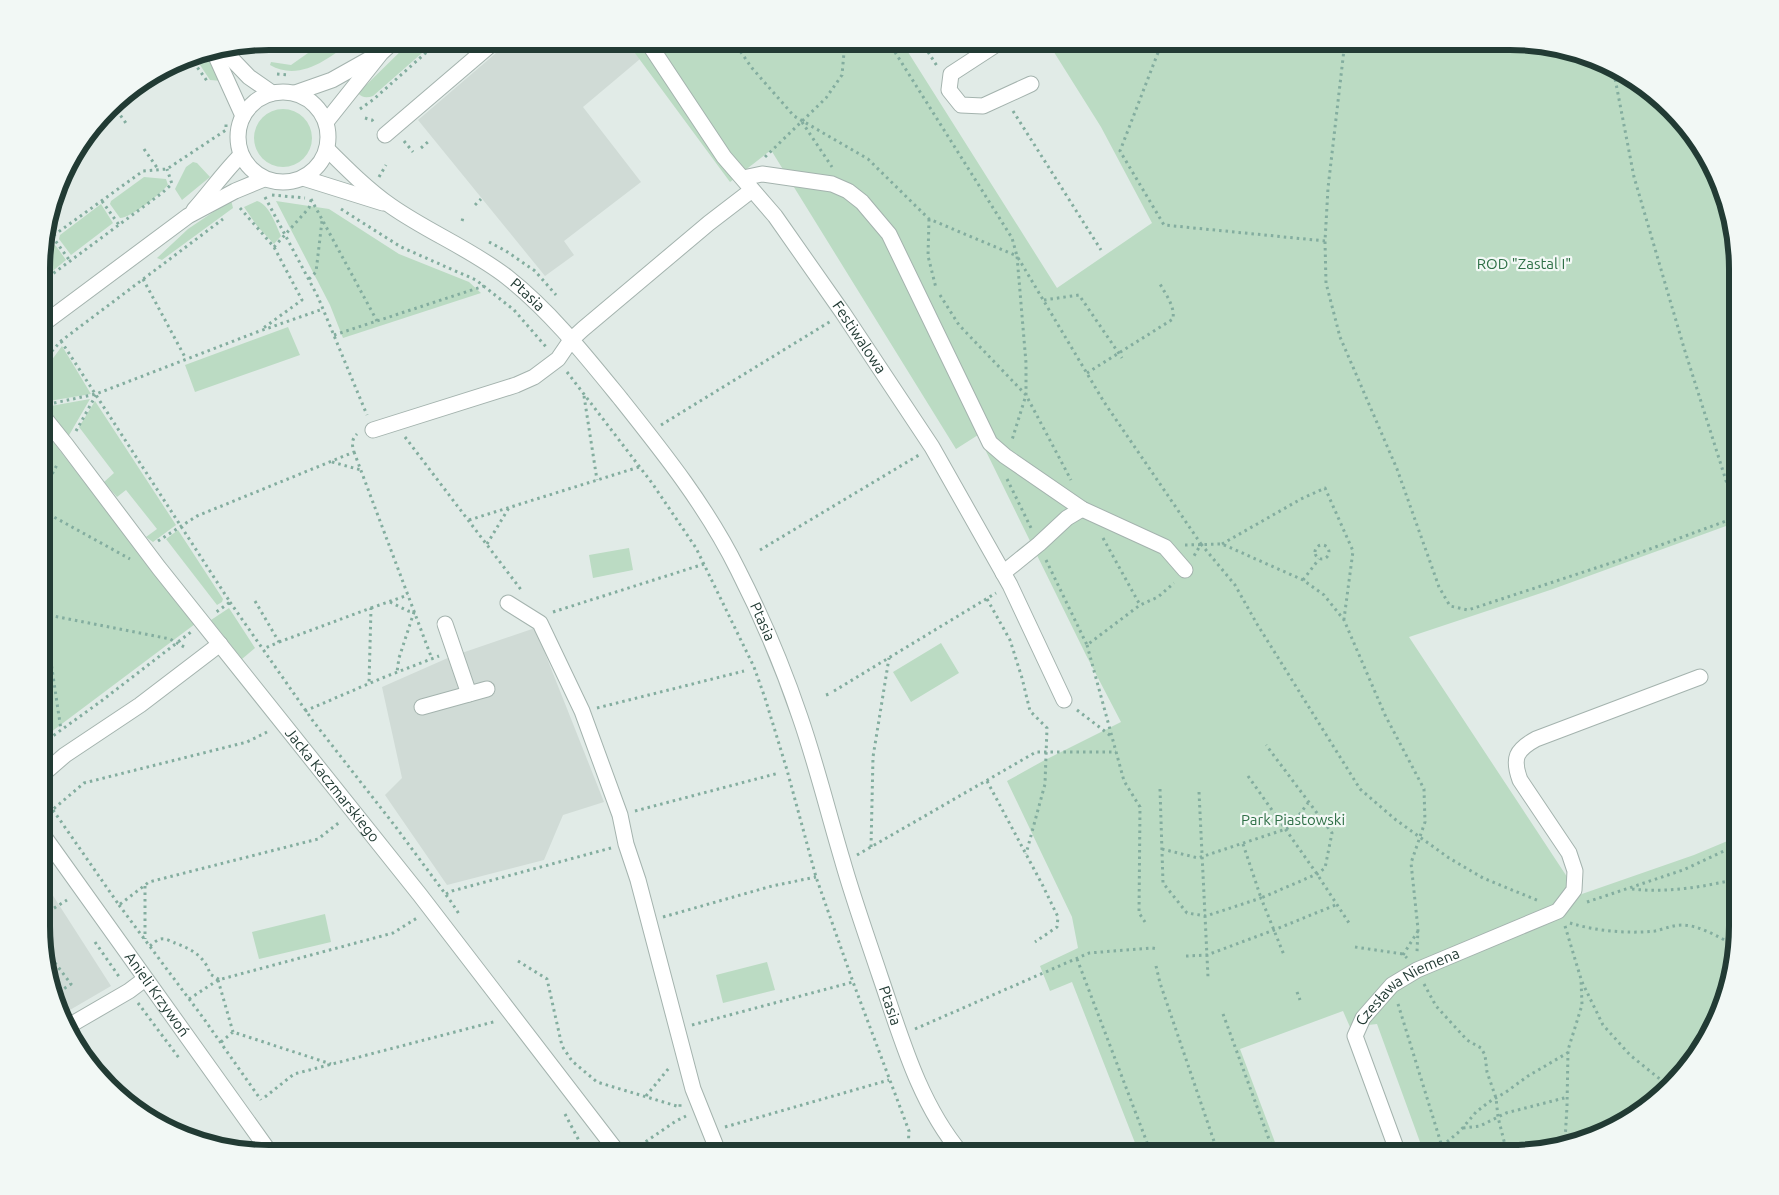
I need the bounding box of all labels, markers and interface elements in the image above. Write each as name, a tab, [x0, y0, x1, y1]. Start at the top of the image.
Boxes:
park label: ROD "Zastal I"	[1477, 255, 1571, 272]
street label: Ptasia	[507, 274, 549, 314]
street label: Festiwalowa	[829, 298, 890, 377]
street label: Ptasia	[747, 599, 779, 643]
street label: Jacka Kaczmarskiego	[282, 724, 383, 845]
park label: Park Piastowski	[1241, 811, 1345, 828]
street label: Czesława Niemena	[1352, 944, 1462, 1028]
street label: Anieli Krzywoń	[122, 949, 193, 1040]
street label: Ptasia	[876, 984, 905, 1027]

